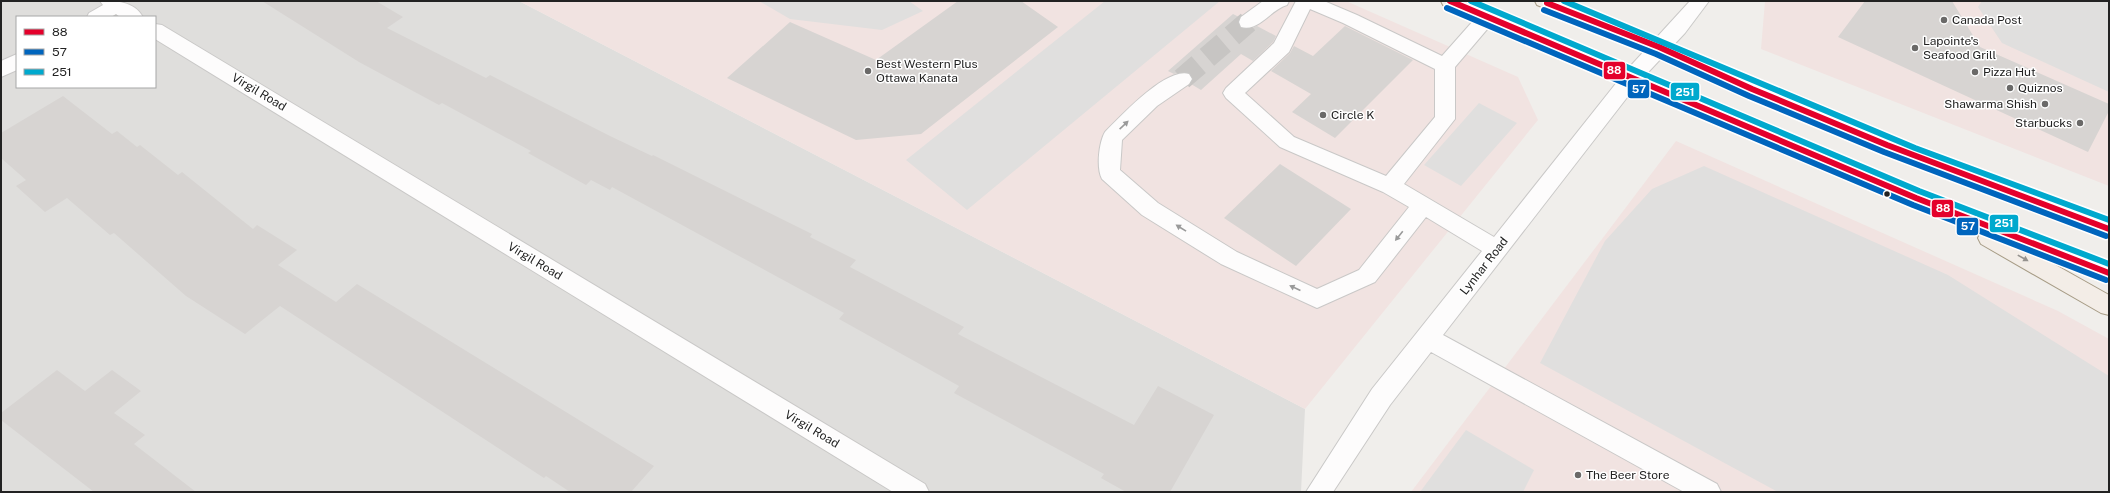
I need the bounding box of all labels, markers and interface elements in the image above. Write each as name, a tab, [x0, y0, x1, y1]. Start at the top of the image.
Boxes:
place label: Canada Post	[1952, 13, 2022, 27]
marker: Canada Post	[1939, 15, 1949, 25]
legend	[16, 16, 156, 88]
text: 88	[52, 25, 68, 39]
place label: Lapointe's Seafood Grill	[1923, 34, 1997, 62]
marker: Lapointe's Seafood Grill	[1910, 43, 1920, 53]
text: 57	[52, 45, 67, 59]
place label: Best Western Plus Ottawa Kanata	[876, 57, 978, 85]
line badge: 88	[1603, 61, 1626, 80]
text: 88	[1607, 64, 1621, 76]
text: 251	[52, 65, 72, 79]
place label: Pizza Hut	[1983, 65, 2036, 79]
marker: Best Western Plus Ottawa Kanata	[863, 66, 873, 76]
marker: Pizza Hut	[1970, 67, 1980, 77]
street label: Virgil Road	[229, 70, 289, 114]
line badge: 57	[1627, 79, 1650, 99]
place label: Quiznos	[2018, 81, 2063, 95]
line badge: 251	[1670, 82, 1700, 101]
text: 57	[1632, 83, 1646, 95]
marker: Quiznos	[2005, 83, 2015, 93]
text: 251	[1675, 86, 1695, 98]
place label: Shawarma Shish	[1944, 97, 2037, 111]
marker: Shawarma Shish	[2040, 99, 2050, 109]
place label: Circle K	[1331, 108, 1375, 122]
marker: Circle K	[1318, 110, 1328, 120]
place label: Starbucks	[2015, 116, 2072, 130]
marker: Starbucks	[2075, 118, 2085, 128]
one-way arrow	[1119, 120, 1129, 130]
unlabelled marker	[1882, 189, 1892, 199]
line badge: 88	[1931, 199, 1954, 218]
text: 88	[1936, 202, 1950, 214]
line badge: 251	[1989, 214, 2019, 233]
line badge: 57	[1956, 217, 1979, 236]
text: 251	[1994, 217, 2014, 229]
text: 57	[1961, 220, 1975, 232]
one-way arrow	[1175, 224, 1186, 231]
one-way arrow	[1395, 230, 1403, 241]
street label: Lynhar Road	[1457, 234, 1511, 298]
street label: Virgil Road	[505, 239, 565, 283]
one-way arrow	[2018, 254, 2029, 261]
one-way arrow	[1289, 285, 1301, 291]
street label: Virgil Road	[782, 407, 842, 451]
place label: The Beer Store	[1586, 468, 1670, 482]
marker: The Beer Store	[1573, 470, 1583, 480]

